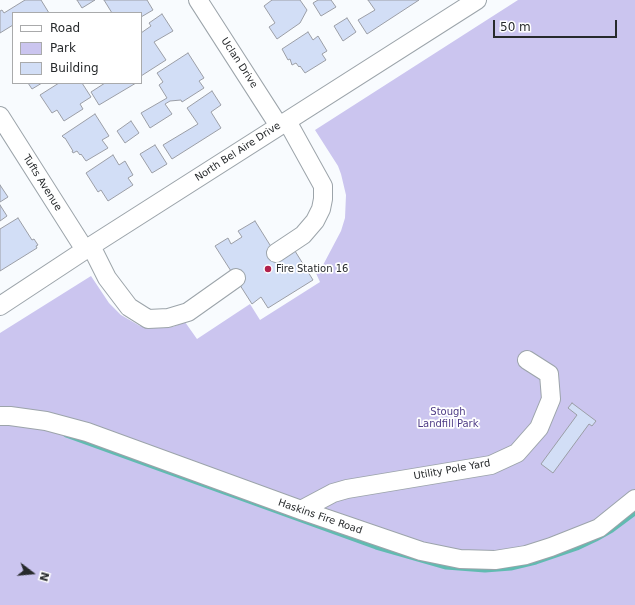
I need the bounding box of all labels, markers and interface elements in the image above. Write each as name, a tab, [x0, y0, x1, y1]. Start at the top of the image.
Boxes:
legend	[12, 12, 142, 84]
scale bar	[495, 12, 619, 38]
text: 50 m	[500, 20, 531, 34]
text: Road	[50, 21, 80, 35]
street label: Uclan Drive	[218, 35, 260, 91]
text: Park	[50, 41, 76, 55]
text: Building	[50, 61, 99, 75]
street label: North Bel Aire Drive	[193, 120, 283, 184]
street label: Tufts Avenue	[20, 153, 64, 213]
place label: Fire Station 16	[276, 263, 348, 275]
marker: Fire Station 16	[263, 264, 273, 274]
park label: Stough Landfill Park	[417, 406, 479, 430]
street label: Utility Pole Yard	[413, 457, 491, 483]
street label: Haskins Fire Road	[276, 497, 364, 537]
north arrow	[12, 553, 52, 593]
text: N	[36, 570, 52, 583]

